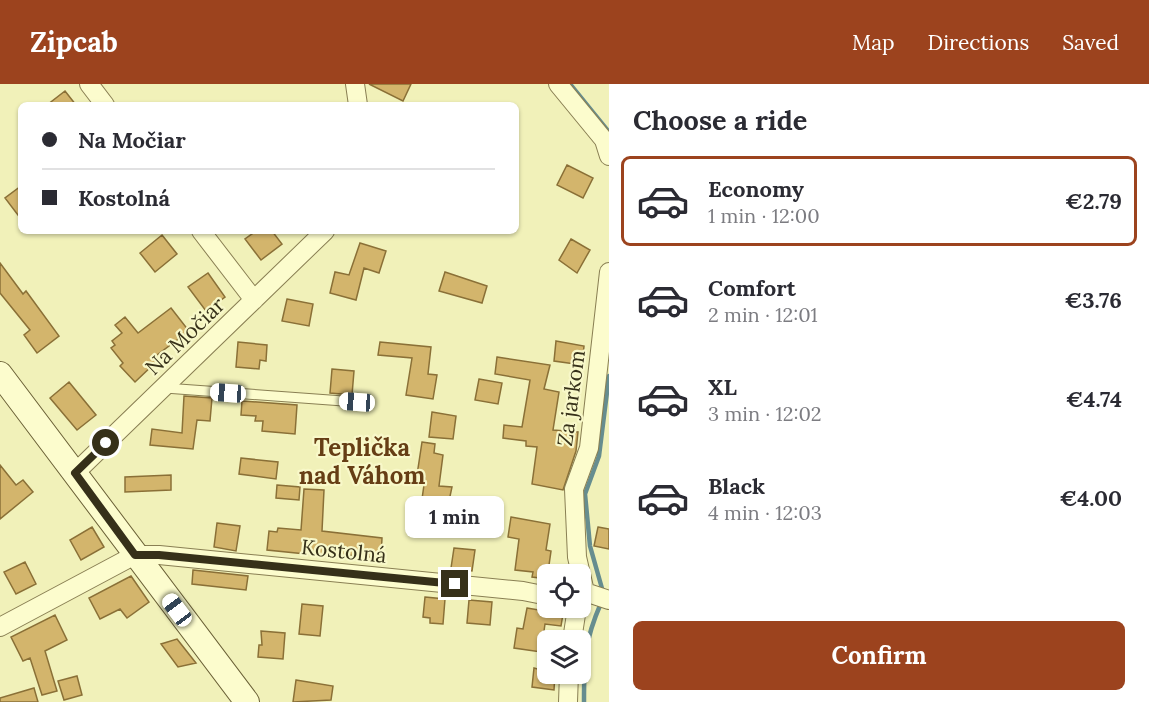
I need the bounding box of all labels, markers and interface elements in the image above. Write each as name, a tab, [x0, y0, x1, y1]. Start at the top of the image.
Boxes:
text: Zipcab	[30, 24, 118, 60]
text: Map	[852, 29, 895, 56]
text: Directions	[928, 29, 1029, 56]
text: Saved	[1062, 29, 1119, 56]
text: Choose a ride	[633, 103, 807, 137]
text: Na Močiar	[78, 126, 186, 154]
icon: car	[636, 174, 690, 228]
text: Economy	[708, 175, 804, 203]
text: Kostolná	[78, 184, 170, 212]
text: €2.79	[1065, 187, 1122, 215]
text: 1 min · 12:00	[708, 203, 820, 228]
icon: car	[636, 273, 690, 327]
text: Comfort	[708, 274, 796, 302]
text: €3.76	[1064, 286, 1122, 314]
street label: Na Močiar	[139, 291, 231, 381]
text: 2 min · 12:01	[708, 302, 818, 327]
street label: Za jarkom	[551, 348, 591, 448]
icon: car	[636, 372, 690, 426]
text: XL	[708, 373, 737, 401]
car	[209, 383, 247, 403]
text: €4.74	[1066, 385, 1122, 413]
car	[338, 392, 376, 412]
text: 3 min · 12:02	[708, 401, 822, 426]
route start	[92, 429, 119, 456]
district label: Teplička nad Váhom	[299, 432, 425, 491]
icon: car	[636, 471, 690, 525]
text: Black	[708, 472, 765, 500]
text: €4.00	[1059, 484, 1122, 512]
callout: 1 min	[406, 497, 504, 539]
text: 4 min · 12:03	[708, 500, 822, 525]
text: 1 min	[429, 504, 480, 529]
street label: Kostolná	[300, 533, 388, 569]
map controls	[537, 564, 591, 684]
button: locate	[537, 564, 591, 618]
route end	[441, 570, 468, 597]
car	[159, 590, 195, 630]
button: Confirm	[633, 621, 1125, 690]
button: layers	[537, 630, 591, 684]

